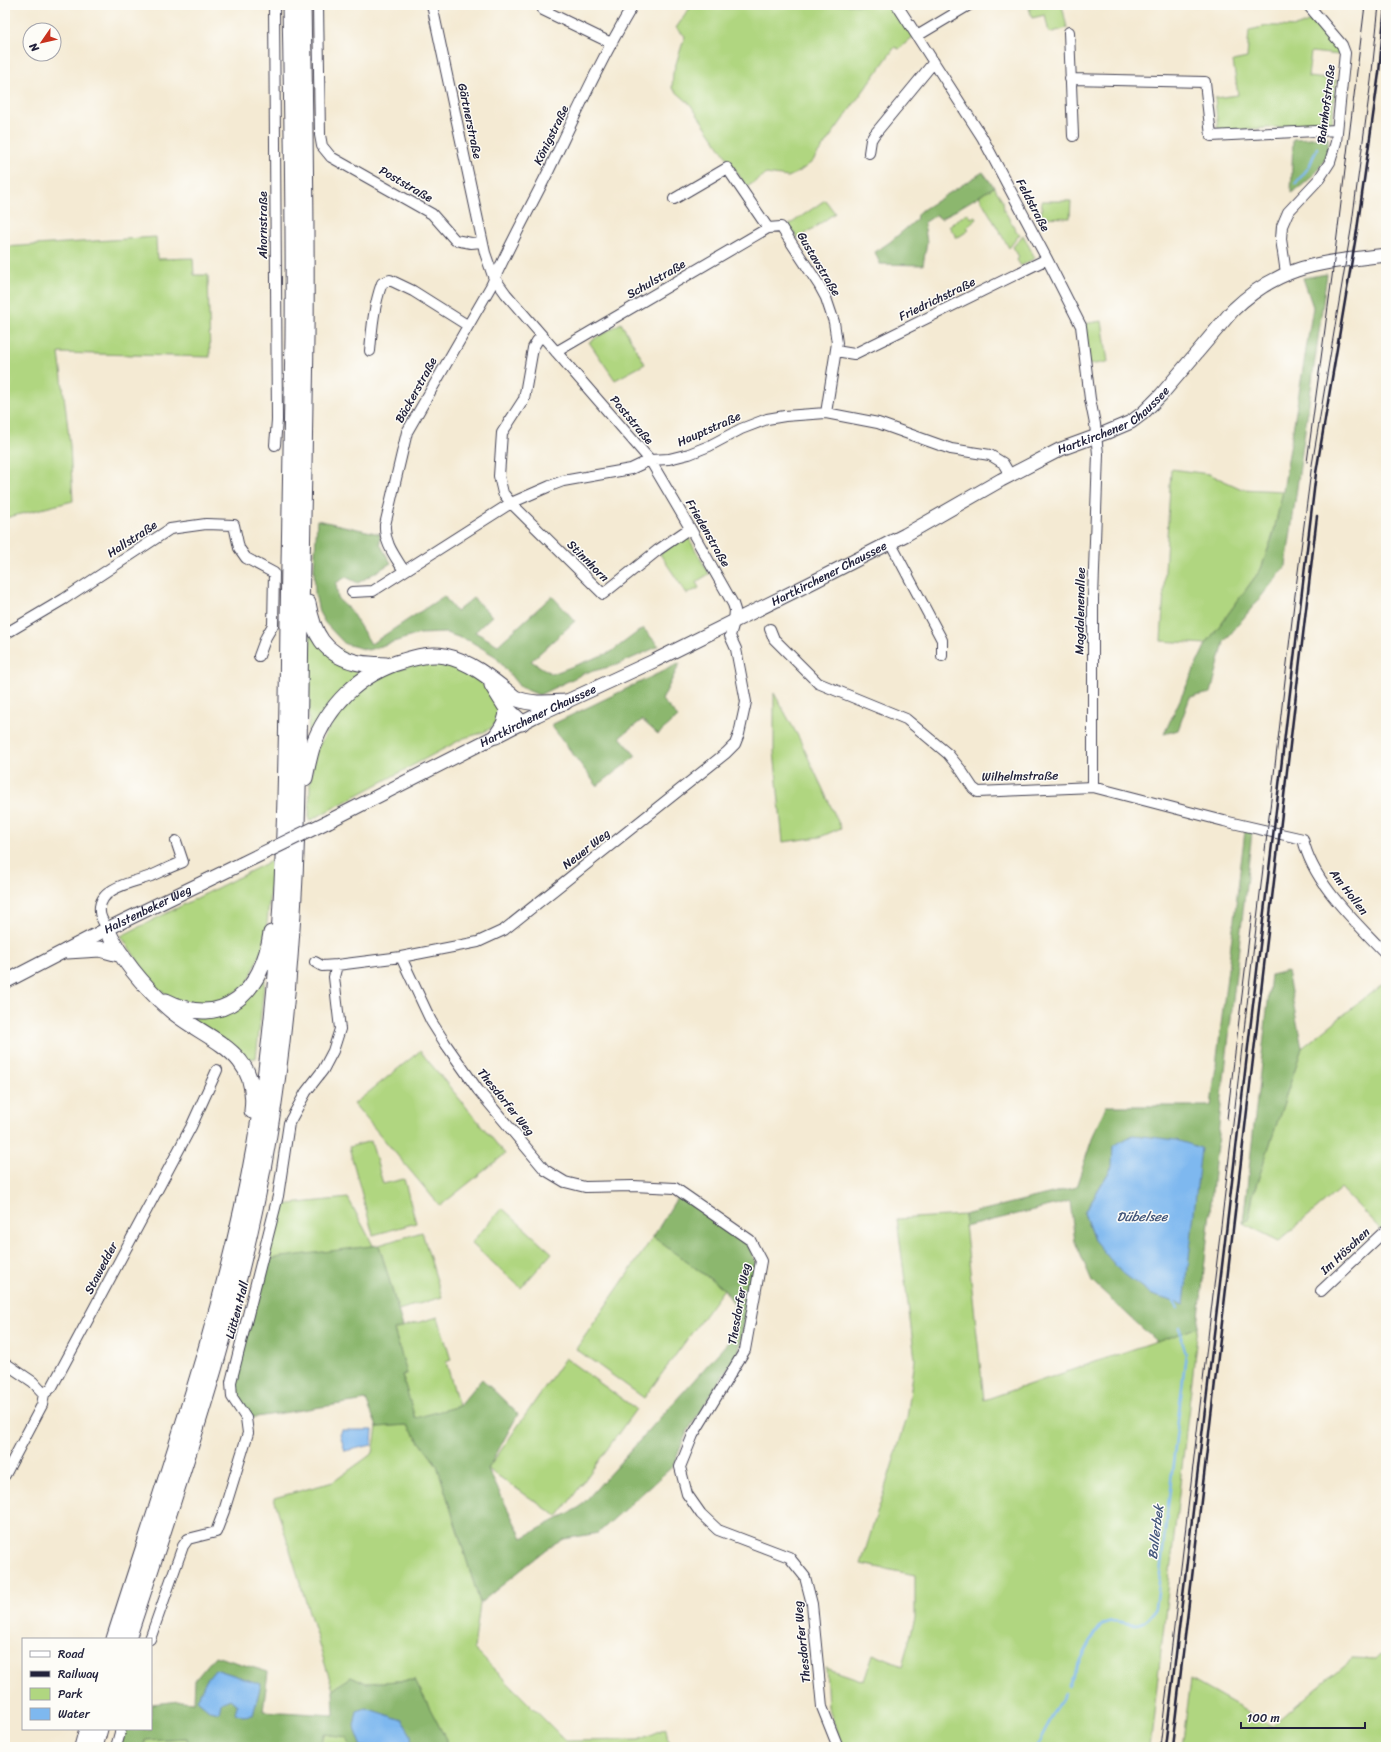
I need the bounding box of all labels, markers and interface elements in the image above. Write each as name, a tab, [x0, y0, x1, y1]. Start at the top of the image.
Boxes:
north arrow	[22, 22, 62, 62]
text: N	[24, 39, 45, 57]
street label: Bahnhofstraße	[1310, 63, 1342, 145]
street label: Gärtnerstraße	[451, 81, 489, 161]
street label: Königstraße	[527, 101, 575, 169]
street label: Poststraße	[375, 160, 437, 208]
street label: Feldstraße	[1010, 174, 1056, 236]
street label: Ahornstraße	[252, 191, 274, 260]
street label: Gustavstraße	[791, 227, 847, 301]
street label: Schulstraße	[622, 253, 690, 305]
street label: Friedrichstraße	[895, 271, 979, 327]
street label: Bäckerstraße	[389, 353, 443, 427]
street label: Hartkirchener Chaussee	[1054, 381, 1175, 460]
street label: Poststraße	[605, 390, 660, 450]
street label: Hauptstraße	[673, 405, 745, 453]
street label: Friedenstraße	[680, 495, 736, 571]
street label: Hallstraße	[102, 514, 162, 564]
street label: Stinnhorn	[562, 535, 615, 588]
street label: Hartkirchener Chaussee	[767, 535, 891, 612]
street label: Magdalenenallee	[1068, 567, 1092, 655]
street label: Hartkirchener Chaussee	[476, 678, 600, 754]
street label: Wilhelmstraße	[981, 764, 1059, 788]
street label: Neuer Weg	[557, 823, 615, 875]
street label: Am Hollen	[1323, 863, 1375, 921]
street label: Halstenbeker Weg	[100, 879, 195, 940]
street label: Thesdorfer Weg	[471, 1063, 541, 1141]
water label: Dübelsee	[1117, 1205, 1169, 1228]
street label: Im Höschen	[1314, 1221, 1376, 1281]
street label: Stawedder	[78, 1237, 125, 1298]
street label: Thesdorfer Weg	[721, 1261, 757, 1347]
street label: Lütten Hall	[219, 1278, 255, 1341]
water label: Ballerbek	[1141, 1502, 1170, 1560]
street label: Thesdorfer Weg	[787, 1600, 817, 1684]
legend	[22, 1638, 152, 1730]
text: Road	[58, 1643, 85, 1665]
text: Railway	[58, 1663, 99, 1685]
text: Park	[58, 1683, 83, 1705]
text: Water	[58, 1703, 91, 1725]
scale bar	[1241, 1704, 1365, 1730]
text: 100 m	[1247, 1707, 1280, 1729]

